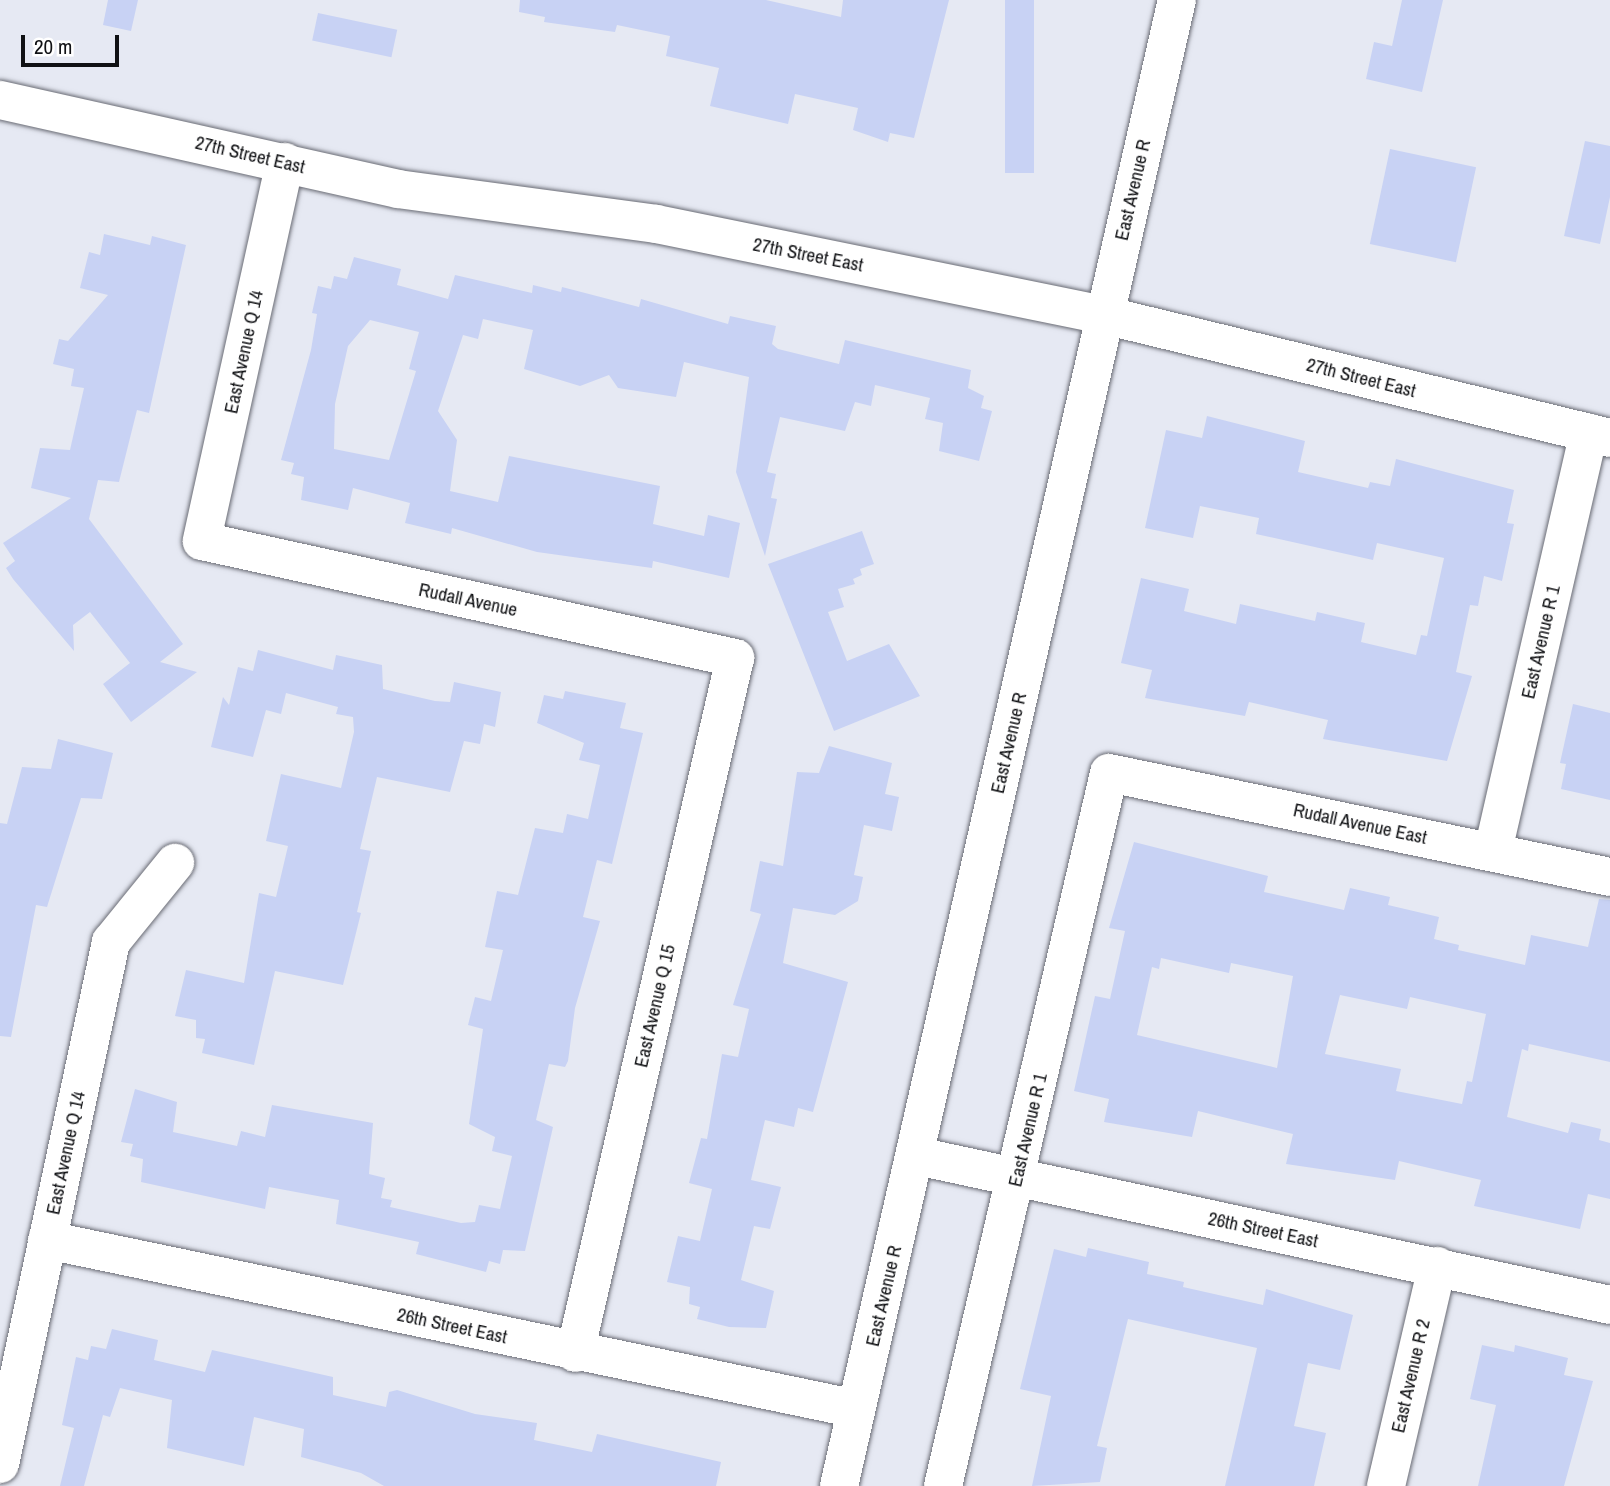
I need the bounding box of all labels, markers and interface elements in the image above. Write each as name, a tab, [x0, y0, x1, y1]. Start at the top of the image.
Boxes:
scale bar	[24, 21, 122, 65]
text: 20 m	[34, 32, 72, 61]
street label: 27th Street East	[193, 131, 307, 179]
street label: East Avenue R	[1110, 137, 1156, 243]
street label: 27th Street East	[751, 233, 865, 277]
street label: East Avenue Q 14	[220, 288, 268, 416]
street label: 27th Street East	[1304, 353, 1418, 403]
street label: Rudall Avenue	[416, 578, 520, 622]
street label: East Avenue R 1	[1517, 583, 1565, 701]
street label: East Avenue R	[986, 690, 1032, 796]
street label: Rudall Avenue East	[1291, 799, 1429, 849]
street label: East Avenue Q 15	[630, 942, 680, 1070]
street label: East Avenue R 1	[1004, 1071, 1052, 1189]
street label: East Avenue Q 14	[42, 1089, 90, 1217]
street label: 26th Street East	[1206, 1207, 1320, 1253]
street label: East Avenue R	[861, 1243, 907, 1349]
street label: 26th Street East	[395, 1303, 509, 1349]
street label: East Avenue R 2	[1387, 1317, 1435, 1435]

